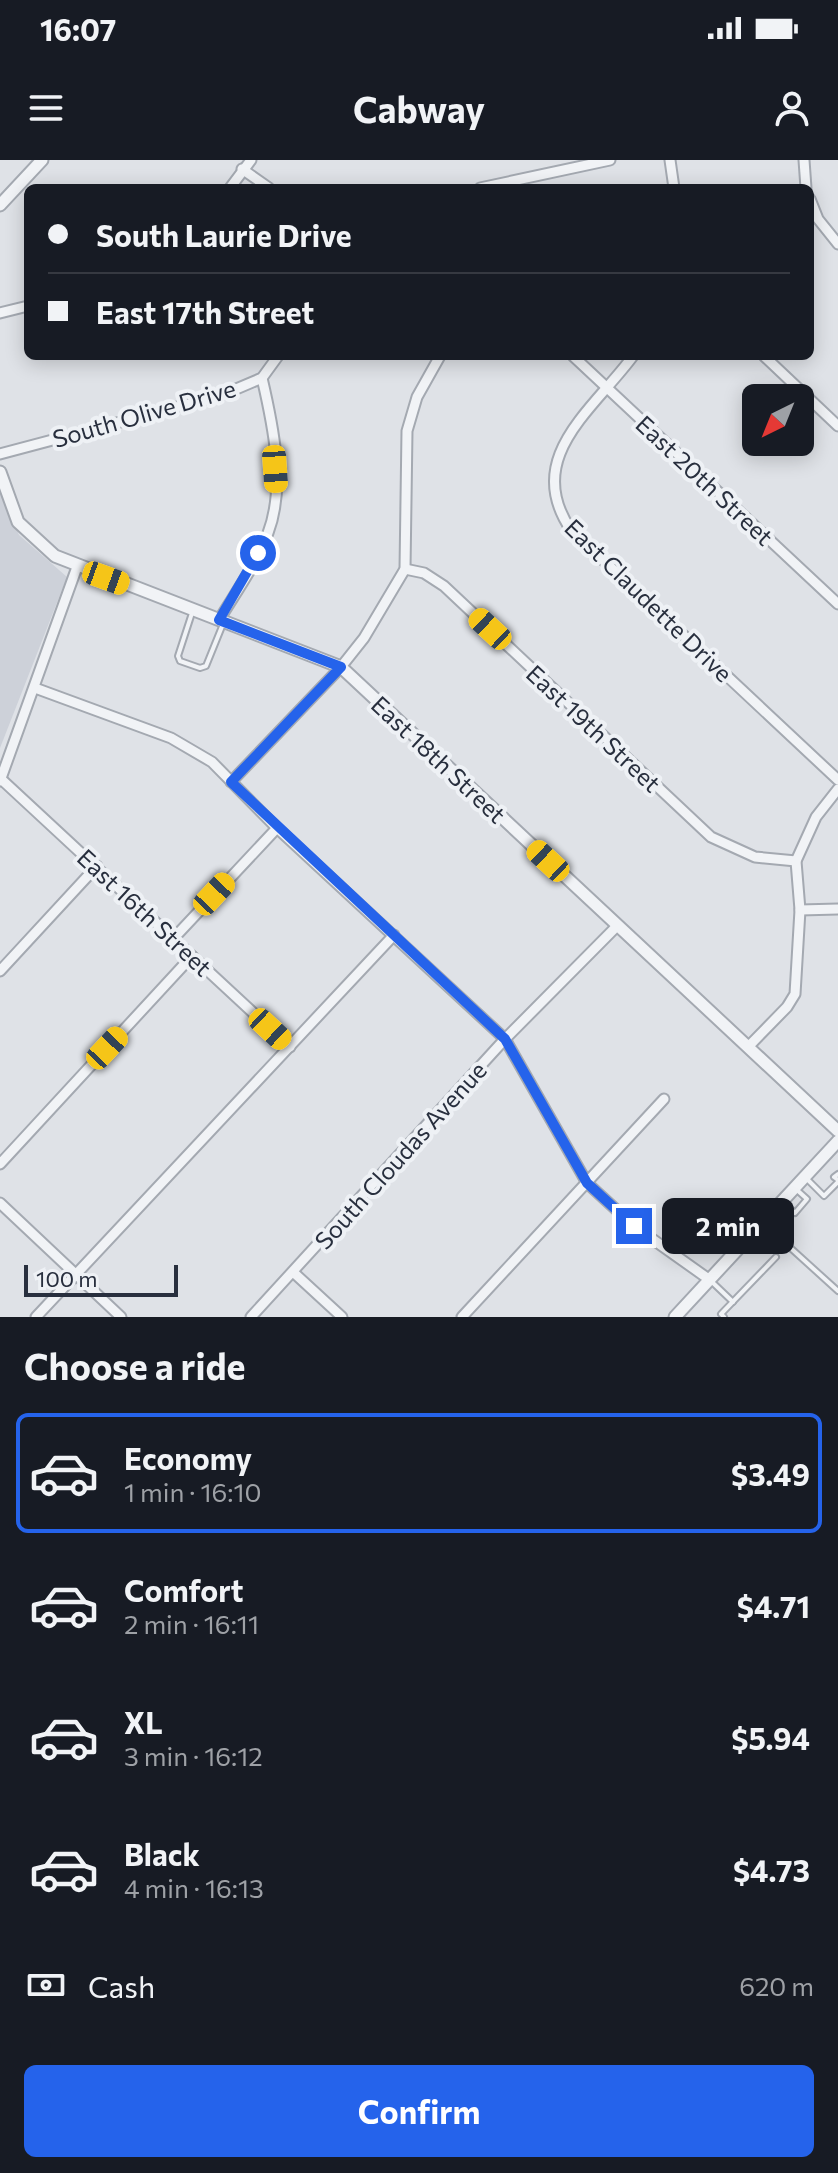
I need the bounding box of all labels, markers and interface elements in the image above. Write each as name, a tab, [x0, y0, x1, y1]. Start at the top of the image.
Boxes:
text: 16:07	[40, 10, 116, 47]
icon: menu	[24, 86, 68, 130]
text: Cabway	[353, 86, 485, 130]
icon: person	[770, 86, 814, 130]
text: South Laurie Drive	[96, 216, 352, 253]
text: East 17th Street	[96, 293, 314, 330]
street label: South Olive Drive	[49, 373, 239, 453]
north arrow	[742, 384, 814, 456]
map controls	[742, 384, 814, 456]
street label: East 20th Street	[630, 409, 780, 551]
car	[261, 444, 289, 494]
street label: East Claudette Drive	[559, 513, 739, 687]
route start	[240, 535, 276, 571]
car	[79, 559, 133, 597]
car	[464, 604, 516, 654]
street label: East 19th Street	[521, 658, 667, 798]
street label: East 18th Street	[366, 689, 512, 829]
car	[522, 836, 574, 886]
street label: East 16th Street	[72, 842, 218, 982]
car	[189, 868, 239, 920]
car	[244, 1004, 296, 1054]
car	[82, 1022, 132, 1074]
street label: South Cloudas Avenue	[308, 1055, 492, 1255]
callout: 2 min	[662, 1198, 794, 1254]
route end	[616, 1208, 652, 1244]
text: 2 min	[696, 1210, 760, 1241]
scale bar	[24, 1261, 178, 1297]
text: 100 m	[36, 1265, 98, 1292]
text: Choose a ride	[24, 1343, 245, 1387]
icon: car	[28, 1437, 100, 1509]
text: Economy	[124, 1439, 252, 1476]
text: $3.49	[731, 1455, 810, 1492]
text: 1 min · 16:10	[124, 1476, 262, 1507]
icon: car	[28, 1569, 100, 1641]
text: Comfort	[124, 1571, 243, 1608]
text: $4.71	[737, 1587, 810, 1624]
text: 2 min · 16:11	[124, 1608, 259, 1639]
icon: car	[28, 1701, 100, 1773]
text: XL	[124, 1703, 163, 1740]
text: $5.94	[731, 1719, 810, 1756]
text: 3 min · 16:12	[124, 1740, 263, 1771]
icon: car	[28, 1833, 100, 1905]
text: Black	[124, 1835, 200, 1872]
text: $4.73	[733, 1851, 810, 1888]
text: 4 min · 16:13	[124, 1872, 264, 1903]
icon: cash	[24, 1963, 68, 2007]
text: Cash	[88, 1967, 155, 2004]
text: 620 m	[739, 1970, 814, 2001]
button: Confirm	[24, 2065, 814, 2157]

